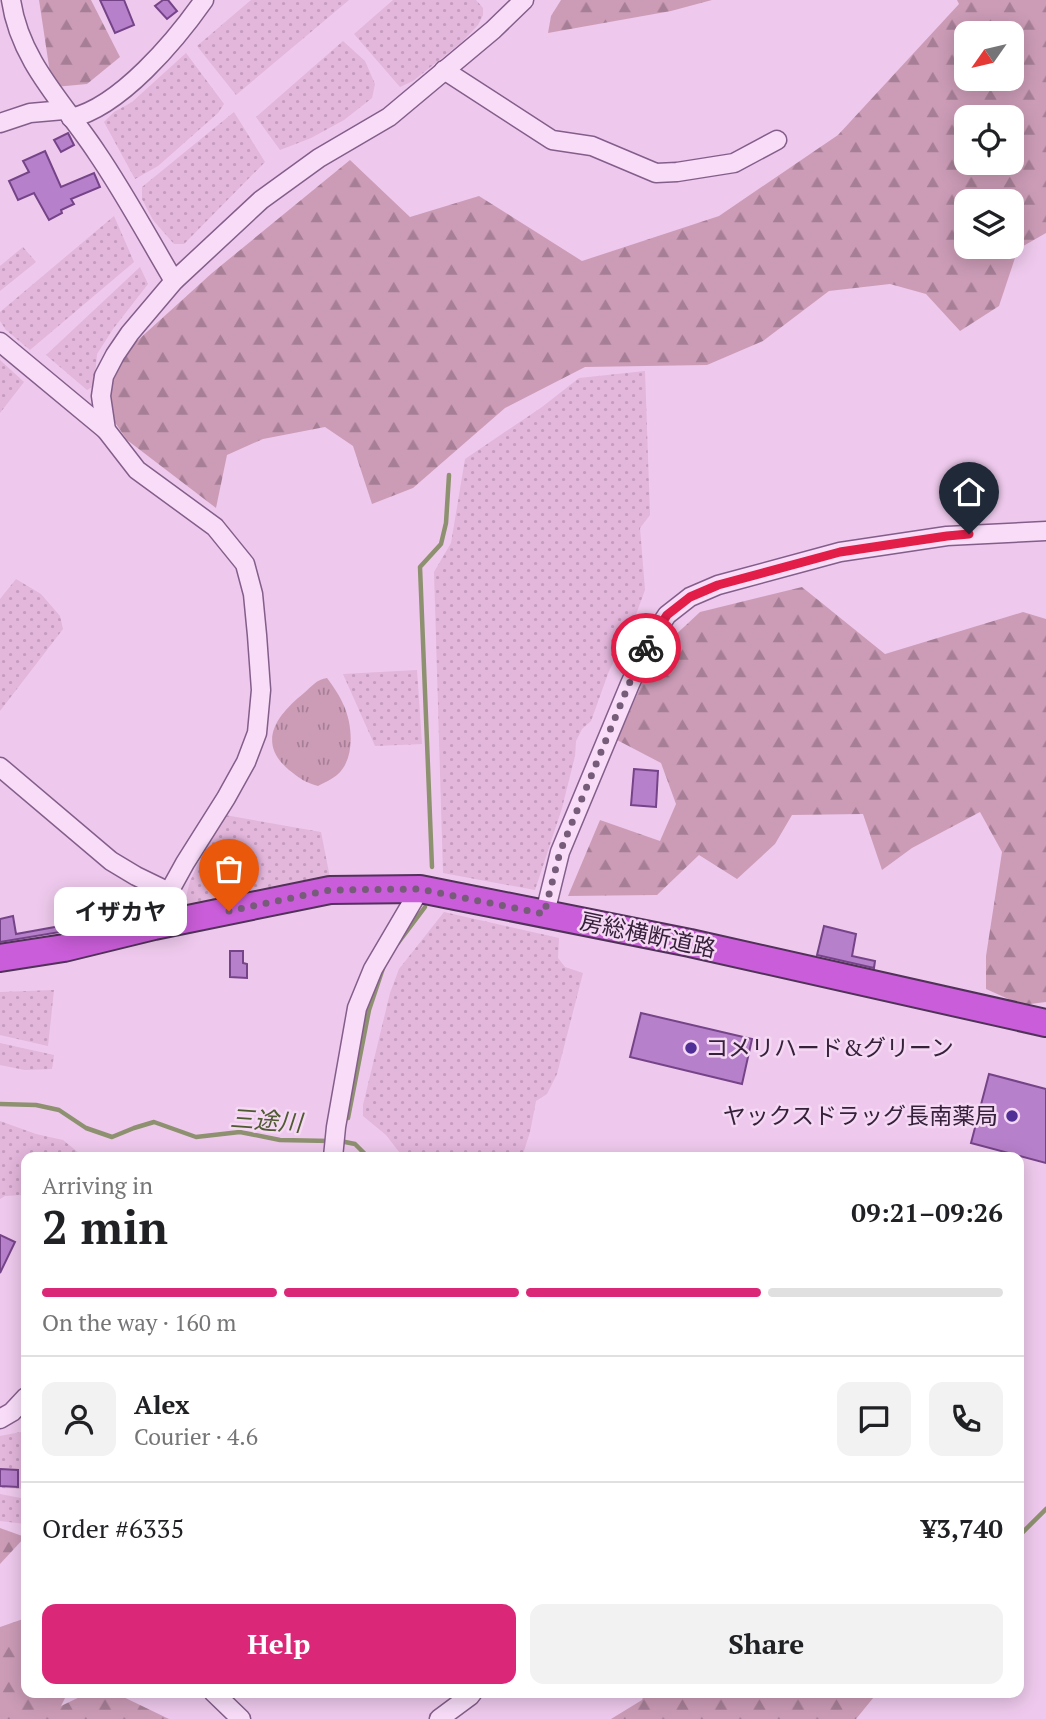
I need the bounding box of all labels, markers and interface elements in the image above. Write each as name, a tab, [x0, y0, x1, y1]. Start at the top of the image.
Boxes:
north arrow	[954, 21, 1024, 91]
map controls	[954, 21, 1024, 259]
button: locate	[954, 105, 1024, 175]
button: layers	[954, 189, 1024, 259]
pin	[939, 462, 999, 534]
icon: home	[950, 473, 988, 511]
courier	[611, 613, 681, 683]
icon: bike	[627, 629, 665, 667]
pin	[199, 839, 259, 911]
icon: bag	[210, 850, 248, 888]
callout: イザカヤ	[54, 886, 187, 936]
text: イザカヤ	[75, 896, 167, 927]
street label: 房総横断道路	[577, 905, 719, 964]
place label: コメリハード&グリーン	[705, 1032, 954, 1063]
marker: コメリハード&グリーン	[683, 1040, 699, 1056]
place label: ヤックスドラッグ長南薬局	[723, 1100, 998, 1131]
water label: 三途川	[229, 1102, 306, 1139]
marker: ヤックスドラッグ長南薬局	[1004, 1108, 1020, 1124]
text: Arriving in	[42, 1170, 153, 1201]
text: 09:21–09:26	[851, 1195, 1003, 1229]
text: 2 min	[42, 1196, 168, 1257]
text: On the way · 160 m	[42, 1307, 236, 1338]
button: person	[42, 1382, 116, 1456]
button: chat	[837, 1382, 911, 1456]
button: phone	[929, 1382, 1003, 1456]
text: Alex	[134, 1387, 190, 1421]
text: Courier · 4.6	[134, 1421, 258, 1452]
text: Order #6335	[42, 1511, 184, 1545]
text: ¥3,740	[922, 1511, 1003, 1545]
button: Help	[42, 1604, 516, 1684]
button: Share	[530, 1604, 1003, 1684]

